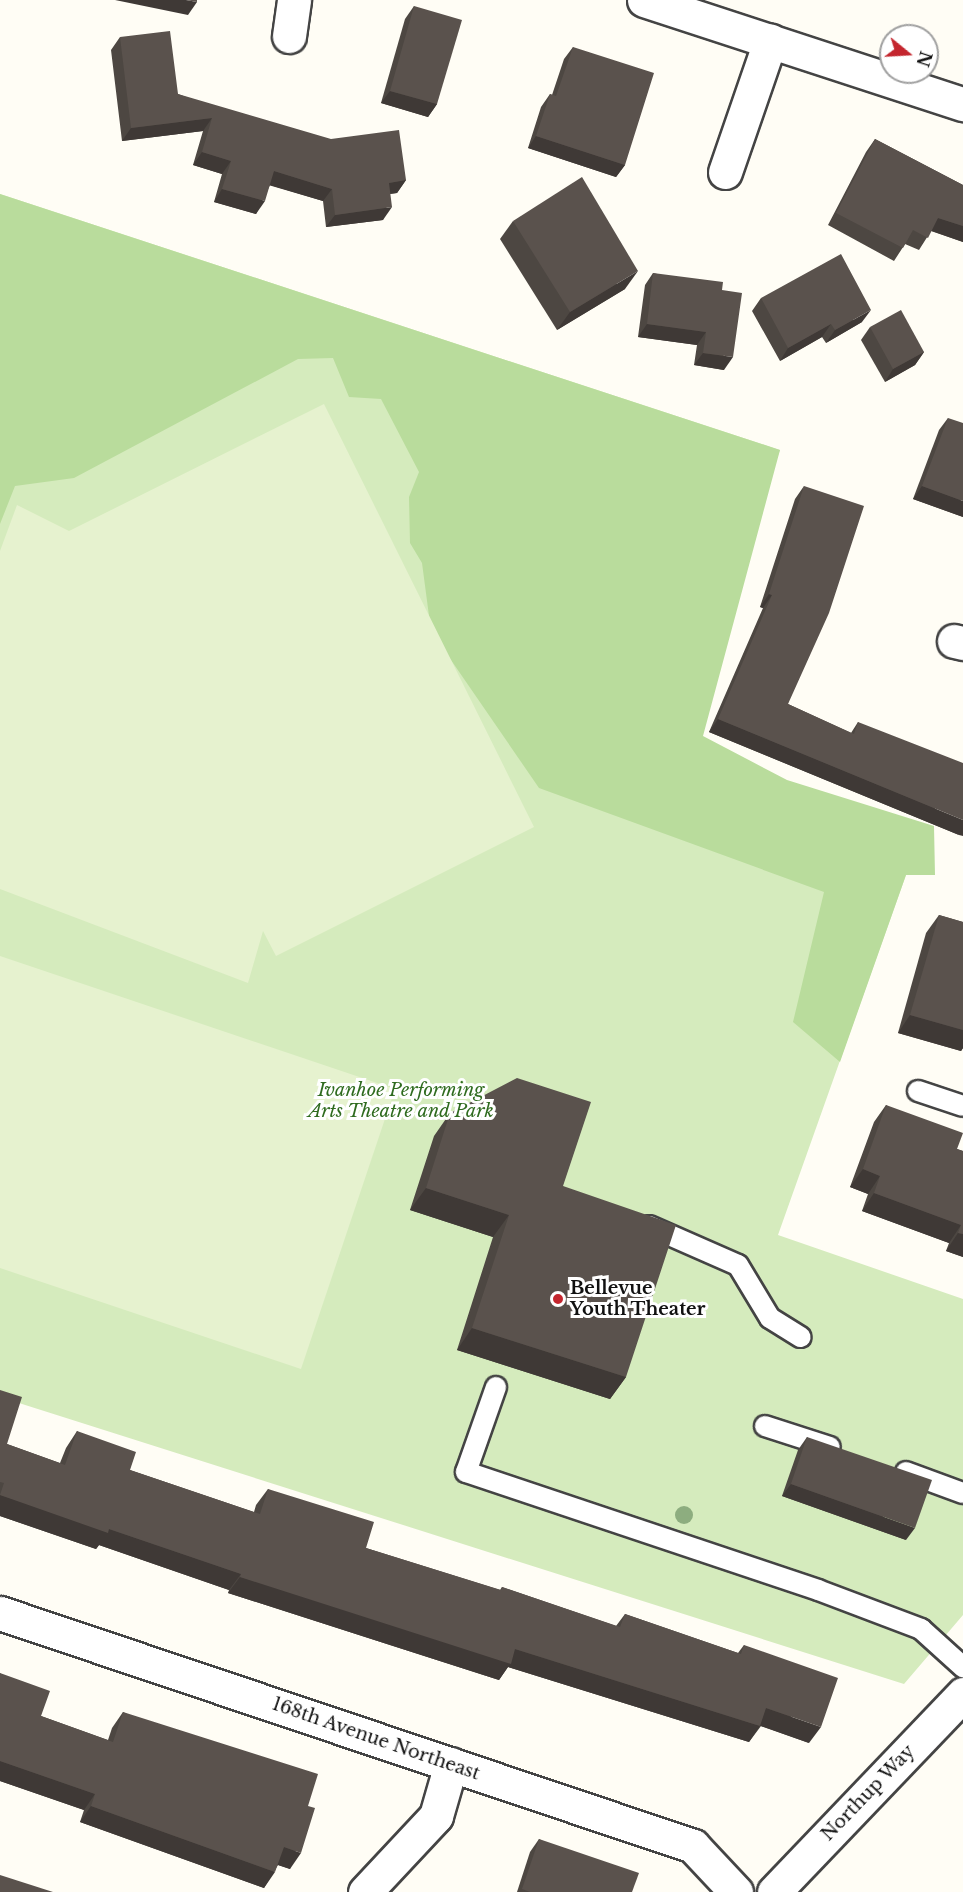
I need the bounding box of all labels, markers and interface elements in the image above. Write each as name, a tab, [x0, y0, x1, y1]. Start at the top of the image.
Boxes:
north arrow	[879, 24, 939, 84]
text: N	[912, 49, 936, 69]
park label: Ivanhoe Performing Arts Theatre and Park	[308, 1080, 494, 1122]
place label: Bellevue Youth Theater	[570, 1278, 706, 1320]
marker: Bellevue Youth Theater	[551, 1292, 565, 1306]
street label: 168th Avenue Northeast	[269, 1693, 483, 1785]
street label: Northup Way	[817, 1740, 919, 1846]

